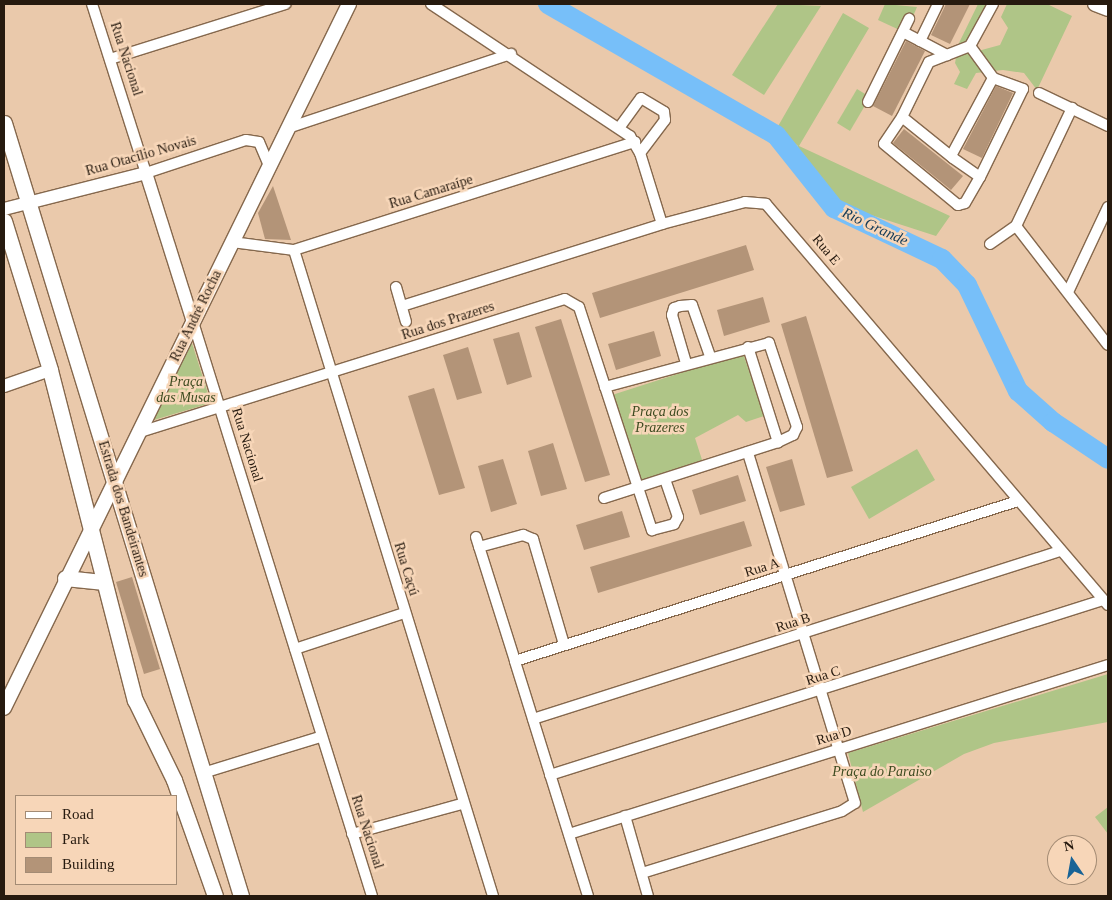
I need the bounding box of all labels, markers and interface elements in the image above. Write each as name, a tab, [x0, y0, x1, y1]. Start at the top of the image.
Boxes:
street label: Rua Nacional	[106, 20, 146, 98]
street label: Rua Otacílio Novais	[84, 132, 198, 180]
street label: Rua Camaraípe	[387, 171, 475, 213]
water label: Rio Grande	[839, 204, 911, 250]
street label: Rua E	[808, 231, 844, 269]
street label: Rua André Rocha	[166, 267, 226, 365]
street label: Rua dos Prazeres	[400, 298, 496, 344]
park label: Praça das Musas	[156, 374, 216, 407]
park label: Praça dos Prazeres	[631, 404, 689, 437]
street label: Rua Nacional	[228, 406, 266, 484]
street label: Estrada dos Bandeirantes	[94, 439, 152, 579]
street label: Rua Caçú	[390, 540, 422, 598]
street label: Rua A	[742, 555, 782, 581]
street label: Rua B	[774, 610, 812, 636]
street label: Rua C	[804, 663, 842, 689]
street label: Rua D	[814, 723, 854, 749]
park label: Praça do Paraiso	[832, 764, 932, 780]
street label: Rua Nacional	[347, 793, 387, 871]
legend	[15, 795, 178, 885]
text: Road	[62, 806, 94, 822]
text: Park	[62, 831, 90, 847]
north arrow	[1047, 835, 1097, 885]
text: N	[1062, 837, 1075, 854]
text: Building	[62, 856, 115, 872]

